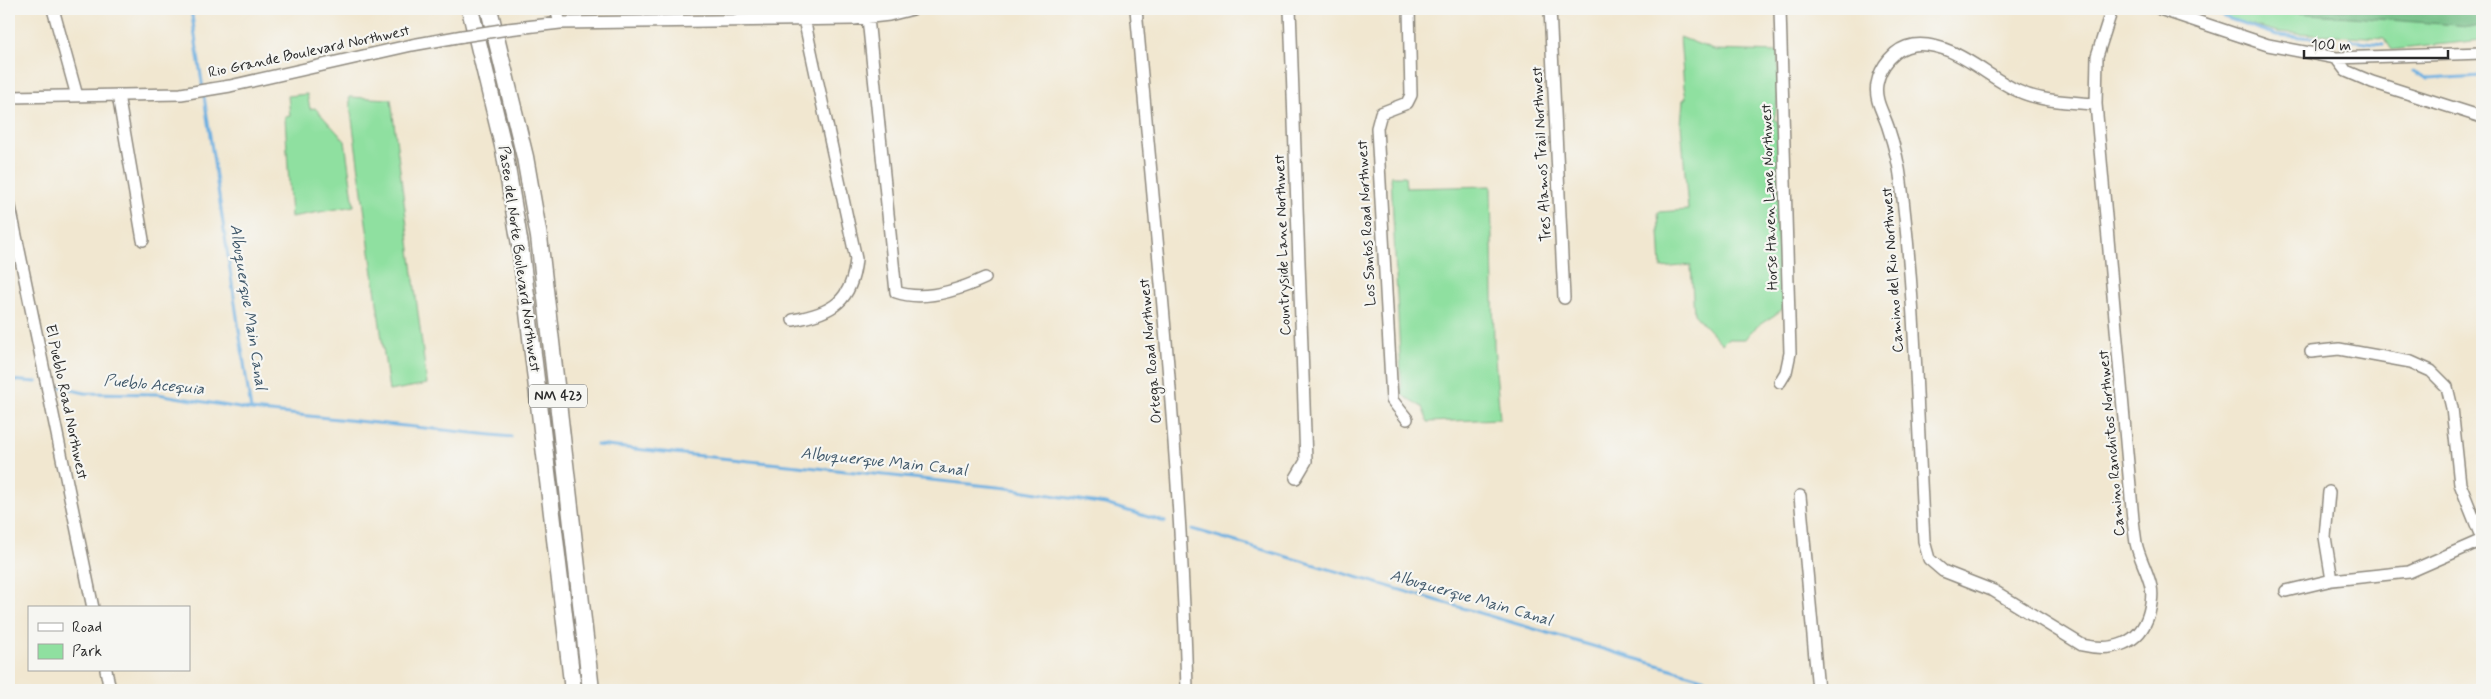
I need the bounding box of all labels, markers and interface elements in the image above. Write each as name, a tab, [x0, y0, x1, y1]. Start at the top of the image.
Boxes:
street label: Rio Grande Boulevard Northwest	[206, 21, 412, 83]
scale bar	[2304, 28, 2447, 60]
text: 100 m	[2311, 36, 2351, 56]
street label: Tres Alamos Trail Northwest	[1527, 65, 1557, 242]
street label: Horse Haven Lane Northwest	[1757, 103, 1783, 291]
street label: Los Santos Road Northwest	[1353, 139, 1381, 307]
street label: Paseo del Norte Boulevard Northwest	[493, 144, 545, 374]
street label: Countryside Lane Northwest	[1270, 153, 1296, 336]
street label: Camino del Rio Northwest	[1877, 186, 1909, 353]
water label: Albuquerque Main Canal	[225, 223, 272, 393]
street label: Ortega Road Northwest	[1135, 277, 1168, 425]
street label: El Pueblo Road Northwest	[40, 323, 92, 482]
street label: Camino Ranchitos Northwest	[2094, 348, 2130, 537]
water label: Pueblo Acequia	[103, 370, 205, 400]
road number: NM 423	[529, 384, 587, 408]
water label: Albuquerque Main Canal	[800, 443, 970, 481]
water label: Albuquerque Main Canal	[1388, 565, 1556, 632]
legend	[28, 606, 190, 672]
text: Road	[72, 618, 102, 638]
text: Park	[72, 642, 102, 662]

